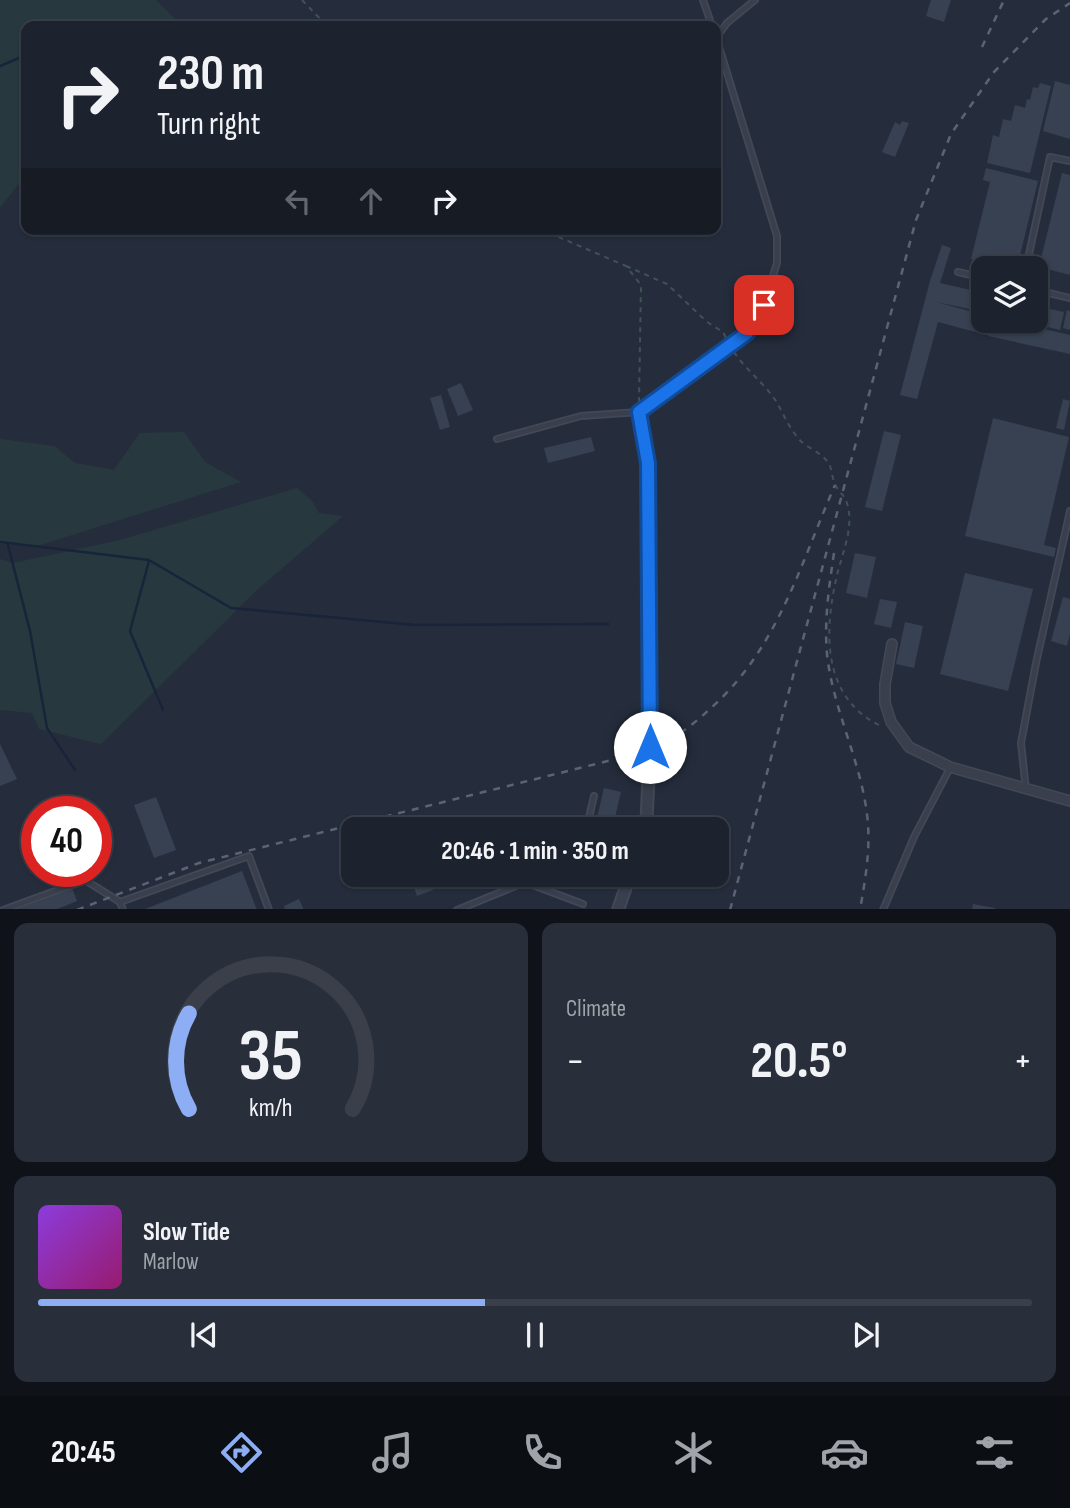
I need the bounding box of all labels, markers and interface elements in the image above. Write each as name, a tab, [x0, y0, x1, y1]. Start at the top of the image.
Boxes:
text: 230 m	[157, 45, 264, 104]
icon: right	[42, 49, 133, 140]
text: Turn right	[157, 105, 261, 144]
icon: left	[279, 182, 317, 220]
icon: ahead	[352, 182, 390, 220]
icon: right	[425, 182, 463, 220]
map controls	[971, 256, 1048, 333]
button: layers	[971, 256, 1048, 333]
pin	[734, 275, 794, 335]
icon: arrive	[745, 286, 783, 324]
position arrow	[613, 710, 687, 784]
speed limit sign: 40	[21, 796, 112, 887]
text: 20:46 · 1 min · 350 m	[441, 836, 629, 867]
text: Climate	[566, 995, 626, 1023]
text: 35	[239, 1013, 303, 1101]
text: 20.5°	[750, 1030, 848, 1093]
text: −	[566, 1039, 585, 1084]
text: +	[1013, 1039, 1032, 1084]
text: km/h	[249, 1092, 293, 1123]
text: Slow Tide	[143, 1217, 230, 1248]
text: Marlow	[143, 1248, 199, 1276]
icon: previous	[185, 1316, 223, 1354]
icon: pause	[516, 1316, 554, 1354]
icon: next	[847, 1316, 885, 1354]
icon: directions	[217, 1428, 266, 1477]
icon: music	[368, 1428, 417, 1477]
icon: phone	[518, 1428, 567, 1477]
icon: climate	[669, 1428, 718, 1477]
icon: car	[820, 1428, 869, 1477]
icon: filters	[970, 1428, 1019, 1477]
text: 20:45	[51, 1433, 116, 1472]

